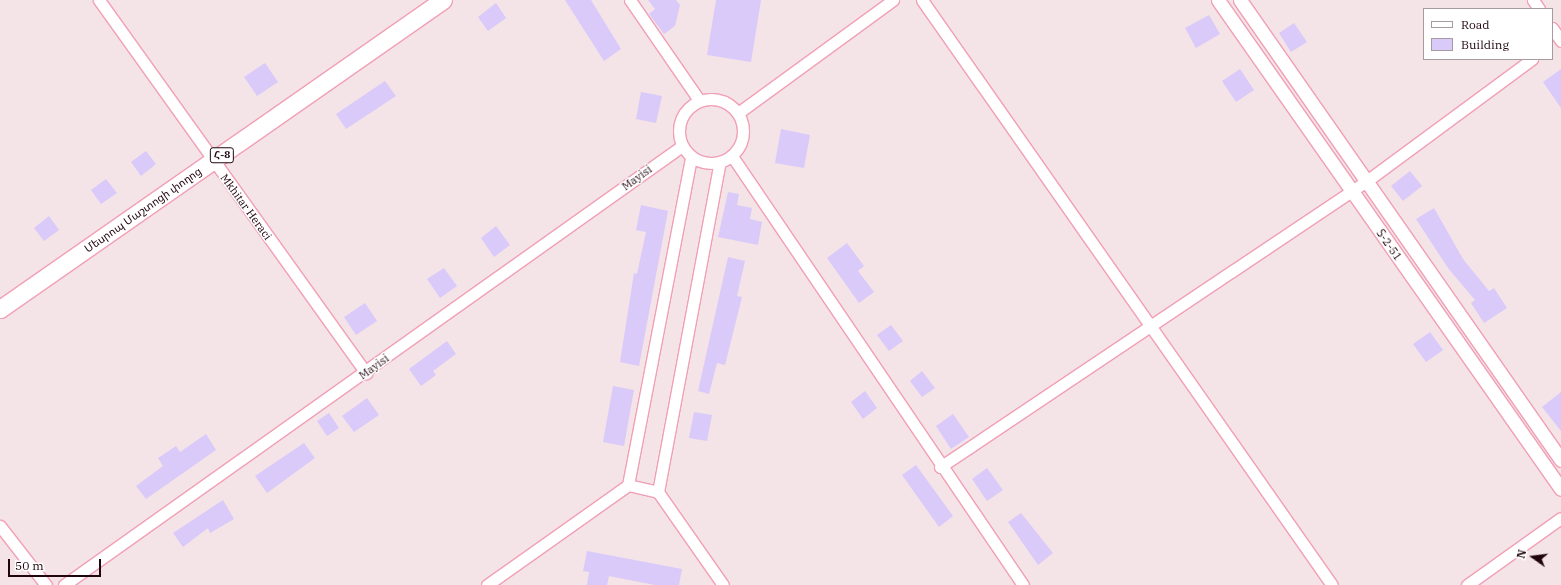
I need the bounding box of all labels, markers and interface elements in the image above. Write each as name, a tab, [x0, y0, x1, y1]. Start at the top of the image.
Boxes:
legend	[1423, 8, 1553, 60]
text: Road	[1461, 17, 1490, 32]
text: Building	[1461, 37, 1509, 52]
road number: Հ-8	[209, 147, 235, 163]
street label: Mayisi	[620, 163, 654, 193]
street label: Մեսրոպ Մաշտոցի փողոց	[82, 165, 204, 255]
street label: Mkhitar Heraci	[218, 171, 274, 243]
street label: Տ-2-51	[1374, 227, 1404, 263]
street label: Mayisi	[357, 352, 391, 382]
north arrow	[1513, 537, 1553, 577]
text: N	[1514, 548, 1529, 560]
scale bar	[10, 551, 103, 577]
text: 50 m	[15, 558, 44, 573]

